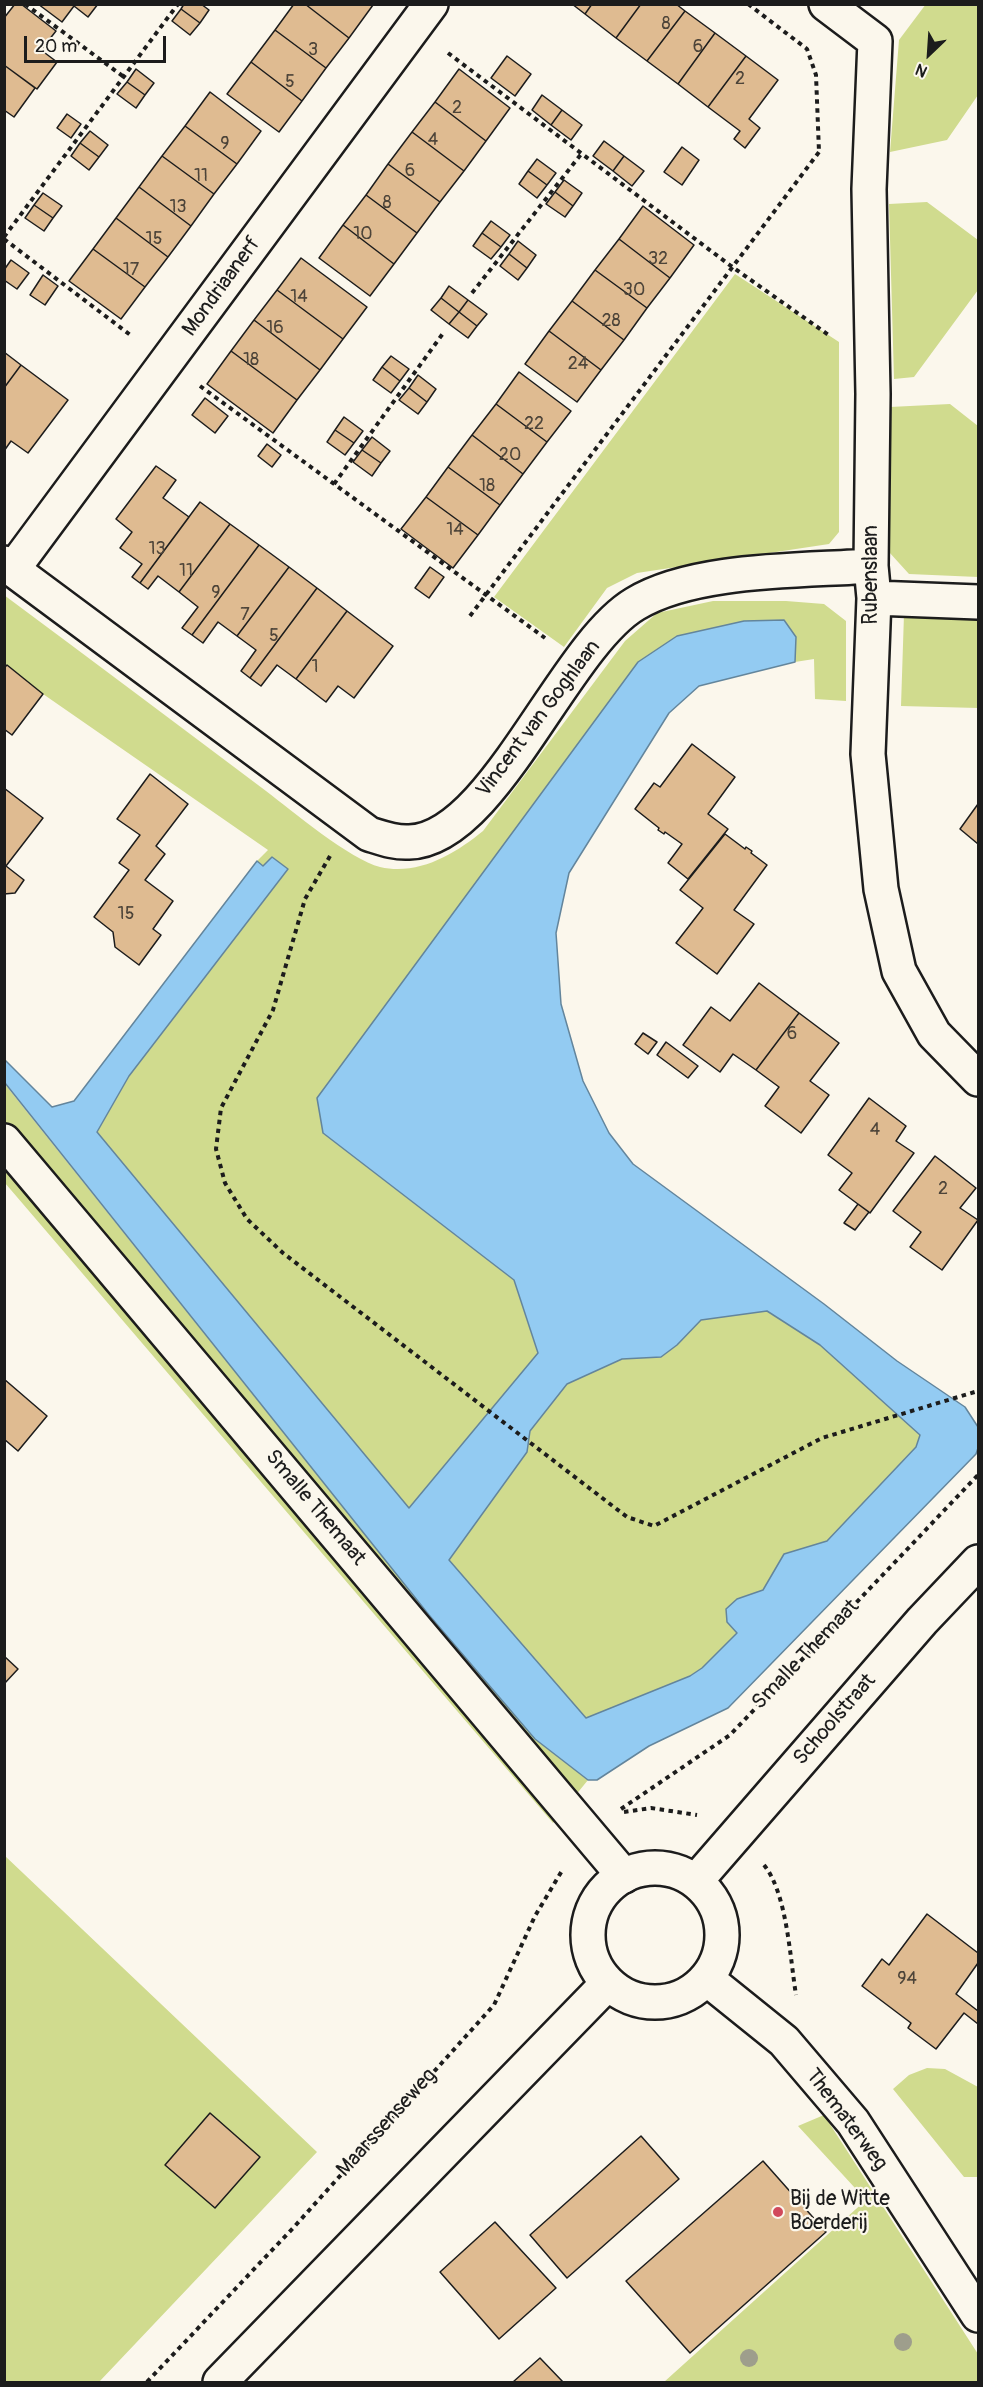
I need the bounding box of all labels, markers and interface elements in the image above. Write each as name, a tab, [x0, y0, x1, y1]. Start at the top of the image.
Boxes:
house number: 8	[661, 13, 671, 35]
scale bar	[27, 24, 170, 62]
north arrow	[899, 24, 959, 84]
text: 20 m	[35, 35, 77, 58]
house number: 6	[693, 36, 703, 58]
house number: 3	[308, 39, 318, 61]
text: N	[912, 59, 931, 82]
house number: 2	[735, 68, 745, 90]
house number: 5	[285, 71, 295, 93]
house number: 2	[452, 97, 462, 119]
house number: 4	[428, 129, 438, 151]
house number: 9	[220, 133, 230, 155]
house number: 6	[405, 160, 415, 182]
house number: 11	[194, 165, 208, 187]
house number: 8	[382, 192, 392, 214]
house number: 13	[169, 196, 187, 218]
house number: 10	[353, 223, 373, 245]
house number: 15	[146, 228, 162, 250]
street label: Mondriaanerf	[177, 232, 267, 342]
house number: 32	[648, 248, 668, 270]
house number: 17	[123, 259, 139, 281]
house number: 30	[623, 279, 645, 301]
house number: 14	[290, 286, 308, 308]
house number: 28	[601, 310, 621, 332]
house number: 16	[266, 317, 284, 339]
house number: 18	[243, 349, 259, 371]
house number: 24	[568, 353, 588, 375]
house number: 22	[524, 413, 544, 435]
house number: 20	[499, 444, 521, 466]
house number: 18	[479, 475, 495, 497]
house number: 14	[446, 519, 464, 541]
street label: Rubenslaan	[859, 525, 885, 625]
house number: 13	[148, 538, 166, 560]
house number: 11	[179, 560, 193, 582]
house number: 9	[211, 582, 221, 604]
house number: 7	[240, 604, 250, 626]
house number: 5	[269, 625, 279, 647]
street label: Vincent van Goghlaan	[472, 636, 606, 802]
house number: 1	[311, 656, 319, 678]
house number: 15	[118, 903, 134, 925]
house number: 6	[787, 1023, 797, 1045]
house number: 4	[870, 1119, 880, 1141]
house number: 2	[938, 1178, 948, 1200]
street label: Smalle Themaat	[259, 1445, 371, 1571]
street label: Smalle Themaat	[747, 1595, 865, 1715]
street label: Schoolstraat	[788, 1669, 882, 1771]
house number: 94	[897, 1968, 917, 1990]
street label: Maarssenseweg	[332, 2064, 442, 2182]
street label: Thematerweg	[800, 2064, 892, 2176]
place label: Bij de Witte Boerderij	[790, 2187, 890, 2237]
marker: Bij de Witte Boerderij	[771, 2205, 785, 2219]

